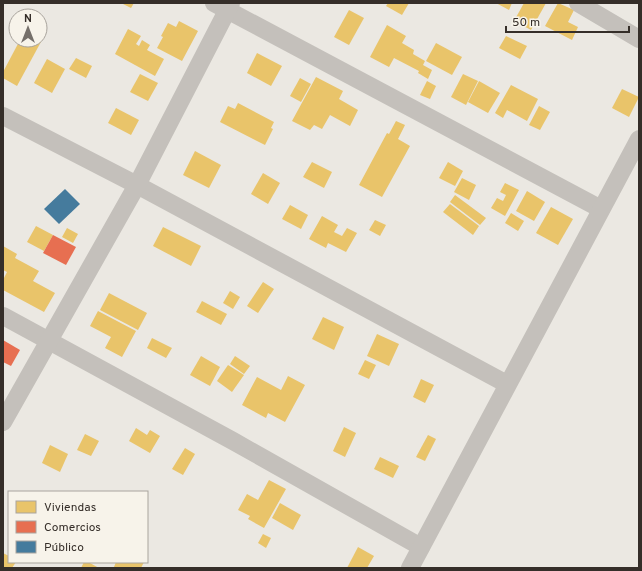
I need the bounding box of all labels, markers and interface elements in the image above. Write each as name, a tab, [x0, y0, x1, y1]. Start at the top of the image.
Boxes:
north arrow	[8, 8, 48, 48]
scale bar	[506, 8, 629, 34]
text: N	[24, 12, 32, 26]
text: 50 m	[512, 15, 540, 31]
legend	[8, 491, 148, 563]
text: Viviendas	[44, 500, 96, 516]
text: Comercios	[44, 520, 101, 536]
text: Público	[44, 540, 84, 556]

